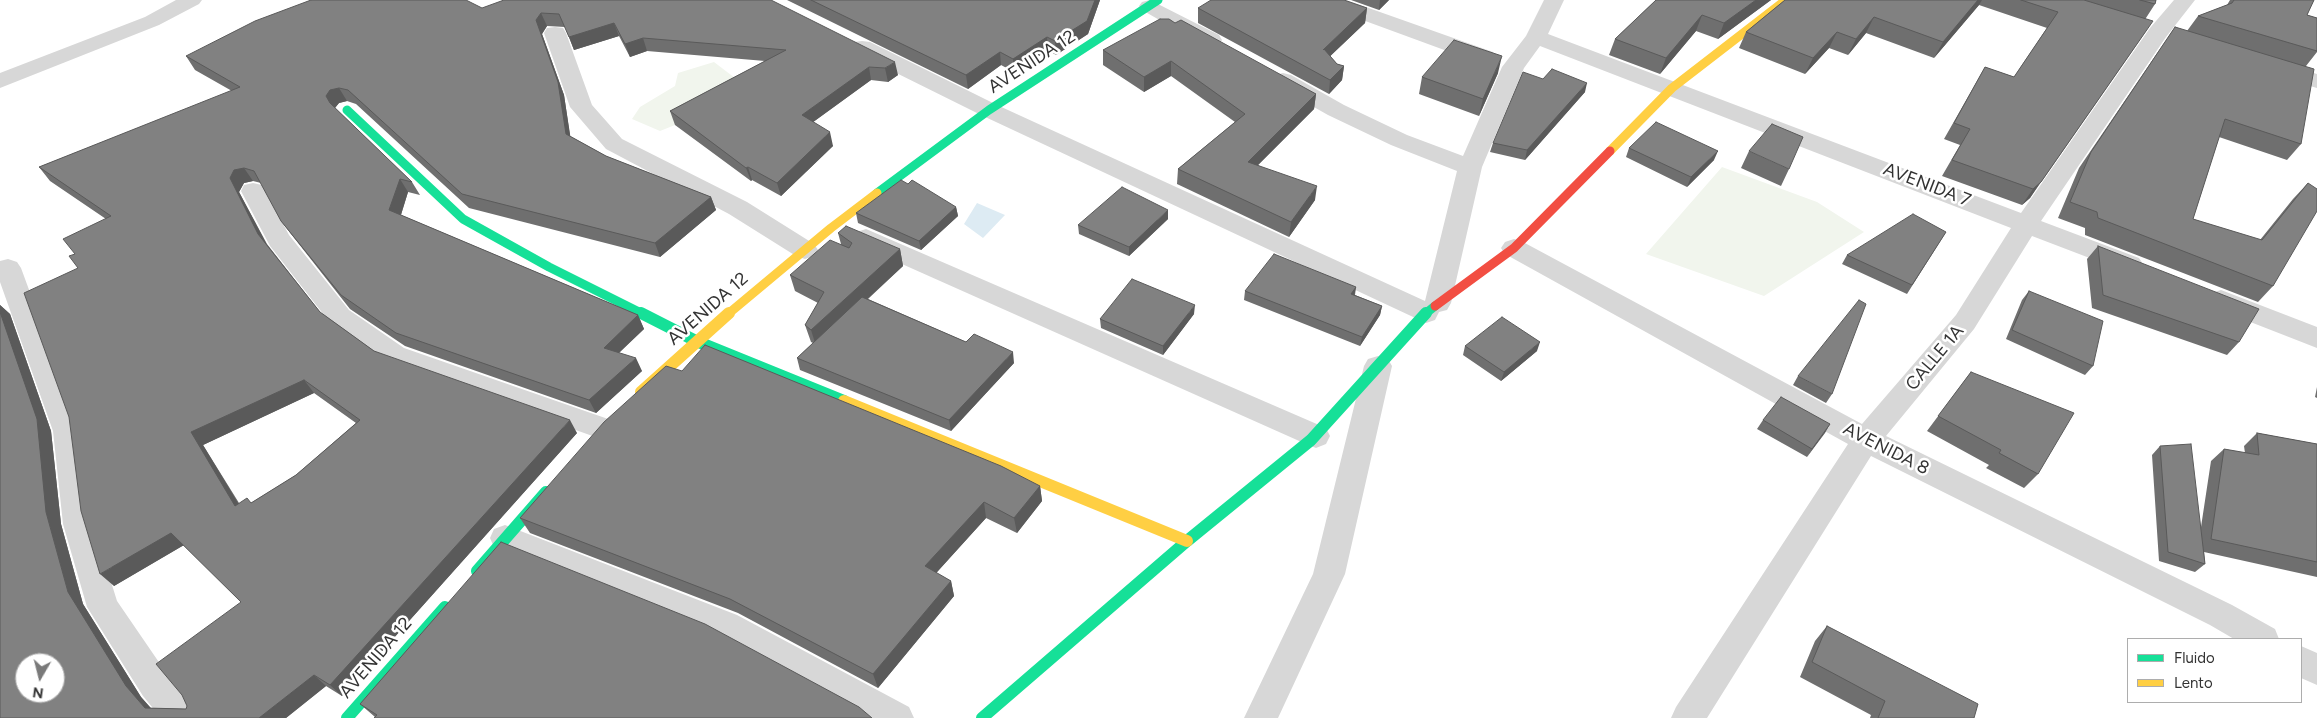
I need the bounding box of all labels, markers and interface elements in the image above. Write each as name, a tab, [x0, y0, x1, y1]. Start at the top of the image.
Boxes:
street label: AVENIDA 12	[984, 26, 1080, 98]
street label: AVENIDA 7	[1880, 158, 1974, 212]
street label: AVENIDA 12	[663, 268, 753, 350]
street label: CALLE 1A	[1901, 321, 1969, 395]
street label: AVENIDA 8	[1839, 418, 1933, 480]
street label: AVENIDA 12	[335, 613, 417, 703]
legend	[2127, 638, 2302, 703]
text: Fluido	[2174, 649, 2215, 667]
north arrow	[15, 653, 65, 703]
text: Lento	[2174, 674, 2213, 692]
text: N	[31, 683, 45, 702]

